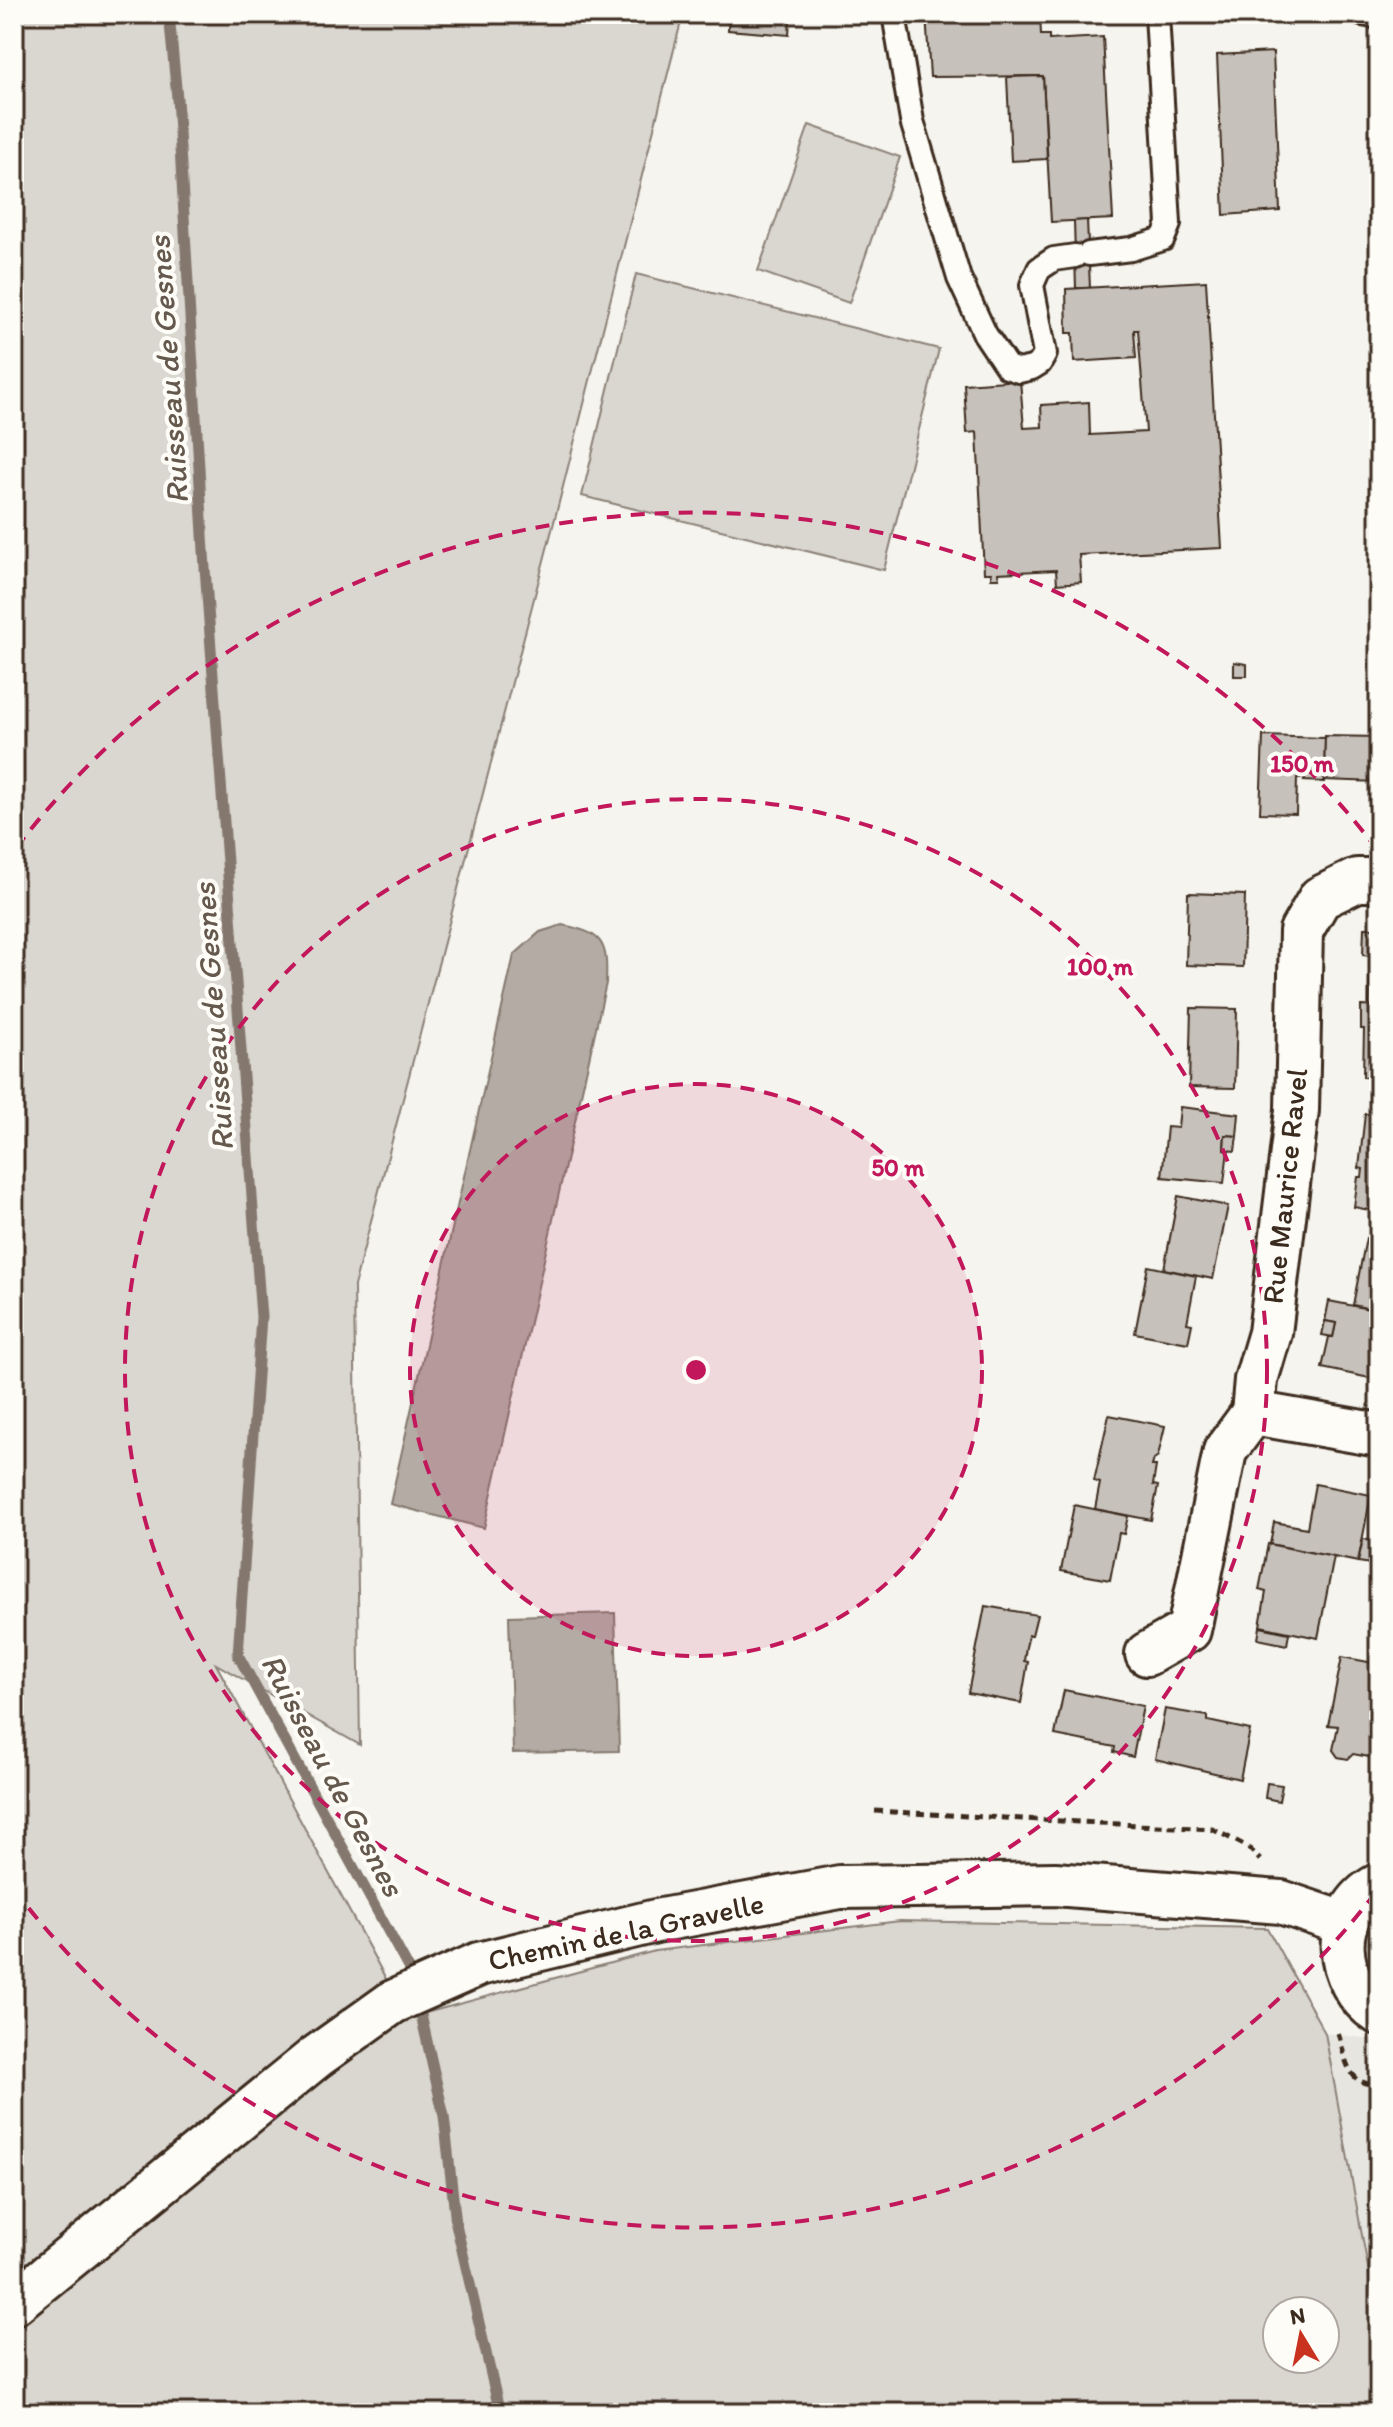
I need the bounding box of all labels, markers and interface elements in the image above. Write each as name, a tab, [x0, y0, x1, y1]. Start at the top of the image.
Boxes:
water label: Ruisseau de Gesnes	[140, 233, 196, 505]
text: 150 m	[1270, 749, 1335, 778]
water label: Ruisseau de Gesnes	[185, 880, 241, 1152]
text: 100 m	[1067, 952, 1134, 981]
street label: Rue Maurice Ravel	[1254, 1066, 1315, 1306]
text: 50 m	[872, 1153, 925, 1182]
centre of rings	[682, 1356, 710, 1384]
water label: Ruisseau de Gesnes	[253, 1647, 414, 1904]
street label: Chemin de la Gravelle	[485, 1884, 767, 1979]
north arrow	[1261, 2295, 1341, 2375]
text: N	[1288, 2301, 1307, 2330]

